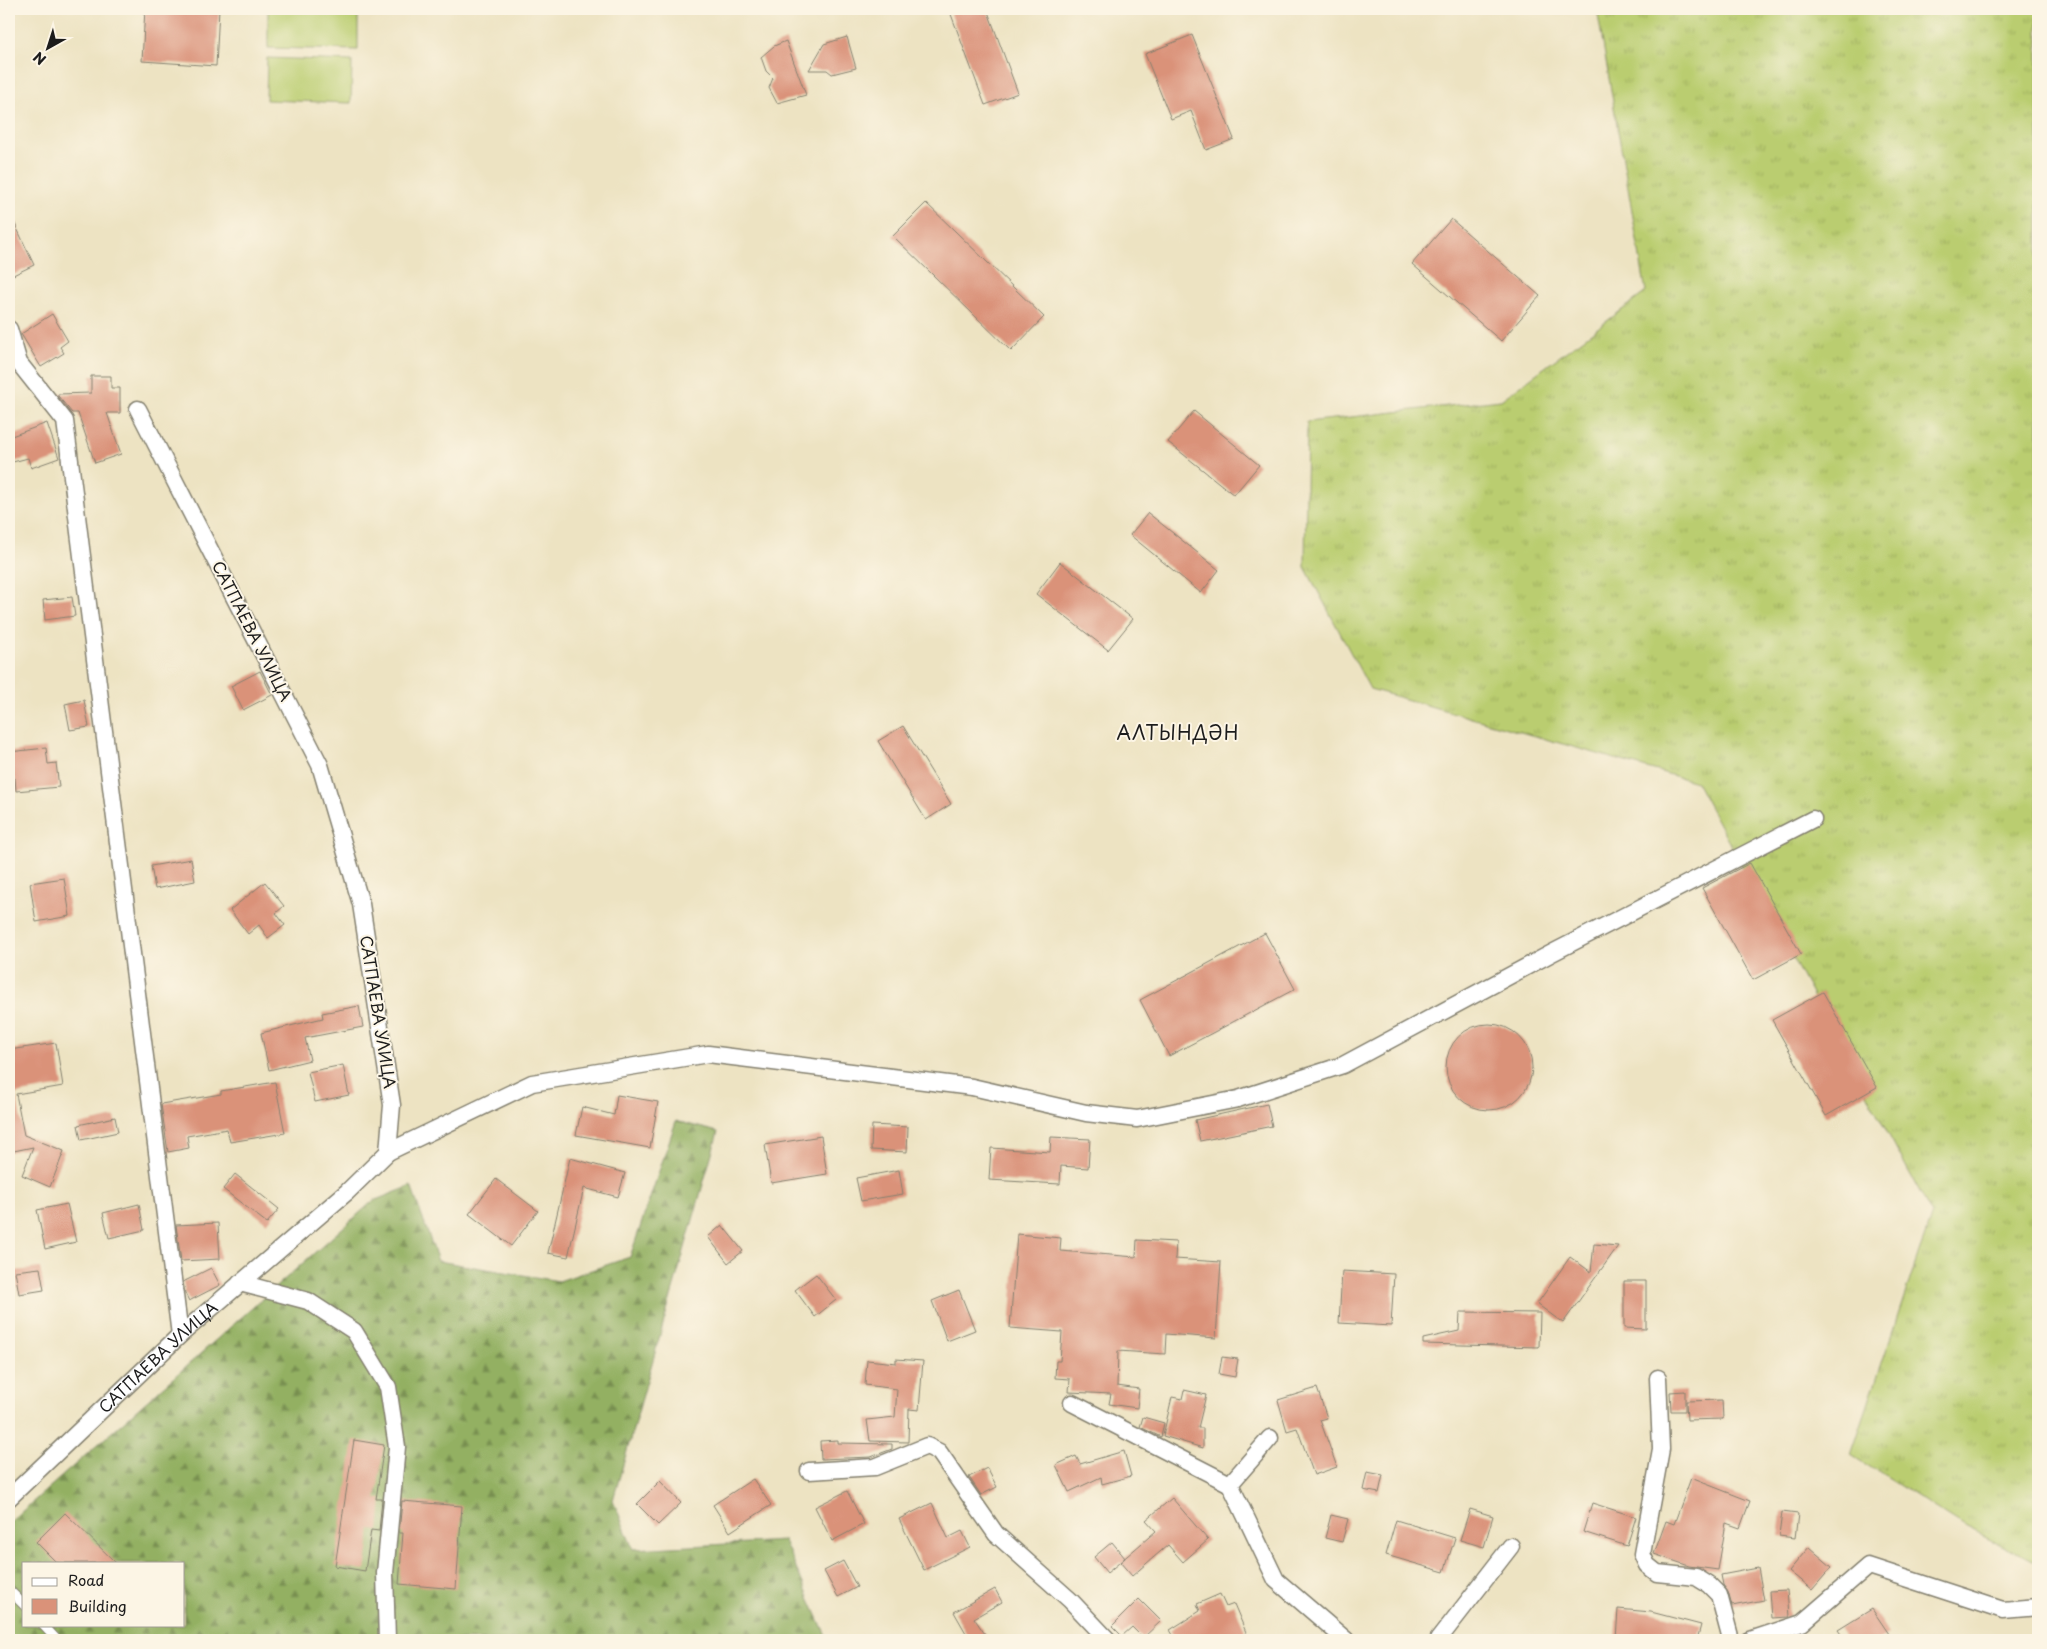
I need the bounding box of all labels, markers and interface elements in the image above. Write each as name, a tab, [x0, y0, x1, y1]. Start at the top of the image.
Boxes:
north arrow	[22, 22, 72, 72]
text: N	[29, 47, 50, 70]
street label: САТПАЕВА УЛИЦА	[207, 556, 299, 705]
district label: АЛТЫНДӘН	[1117, 718, 1239, 746]
street label: САТПАЕВА УЛИЦА	[355, 934, 403, 1090]
street label: САТПАЕВА УЛИЦА	[92, 1295, 222, 1418]
legend	[22, 1562, 185, 1626]
text: Road	[68, 1568, 104, 1591]
text: Building	[68, 1594, 127, 1617]

